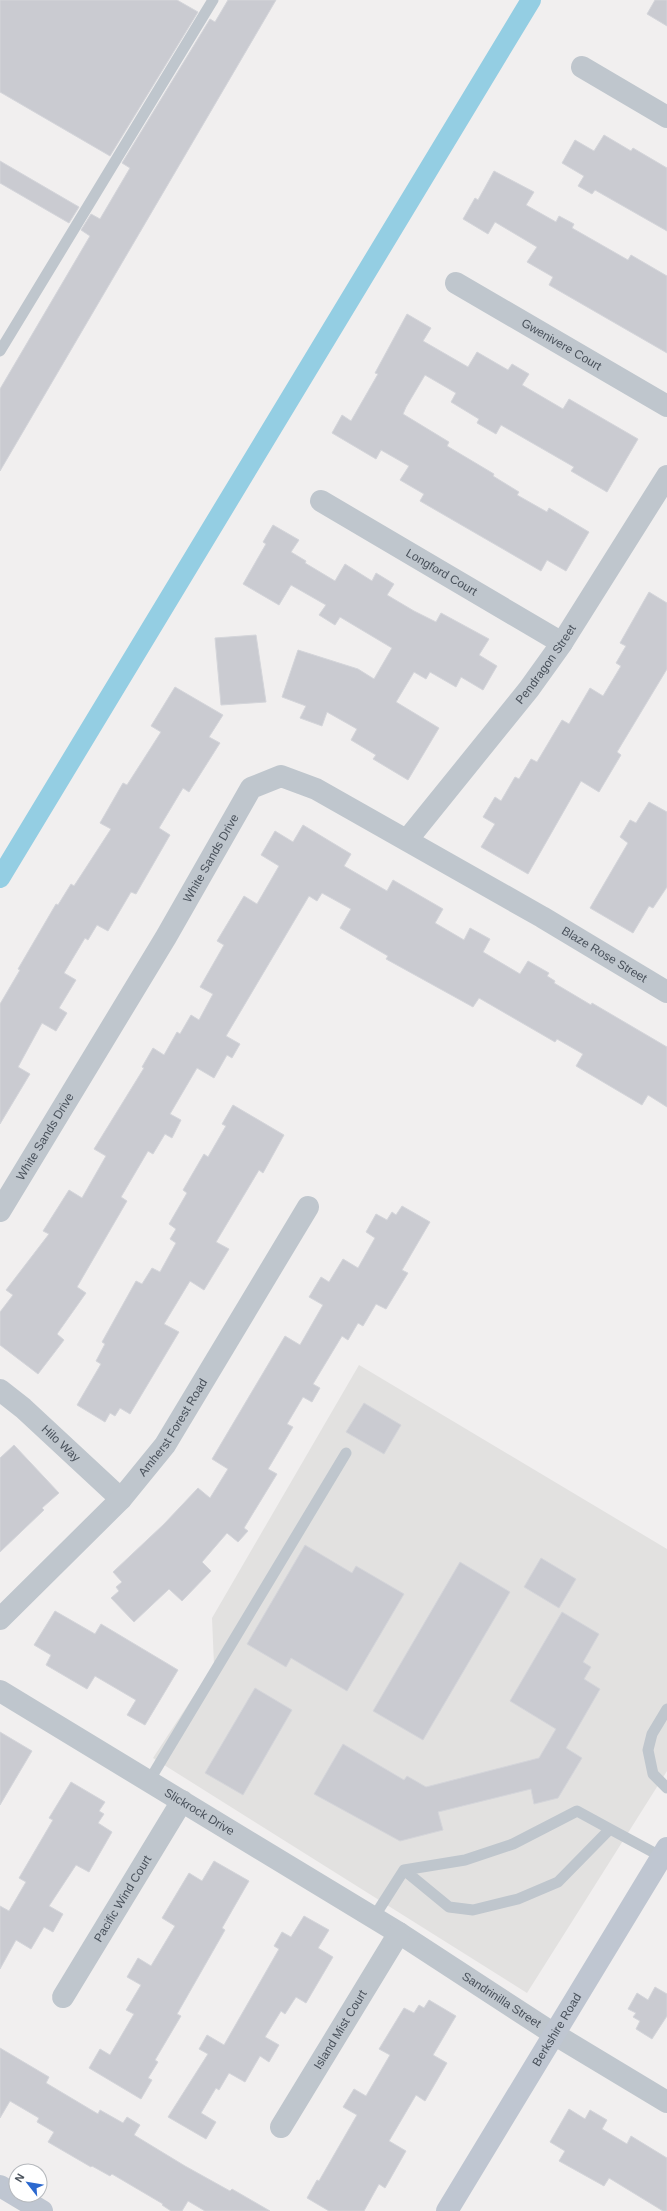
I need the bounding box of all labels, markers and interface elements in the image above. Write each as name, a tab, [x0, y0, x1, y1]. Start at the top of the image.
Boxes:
street label: Gwenivere Court	[519, 316, 604, 374]
street label: Longford Court	[404, 546, 480, 599]
street label: Pendragon Street	[513, 621, 579, 707]
street label: White Sands Drive	[180, 811, 242, 905]
street label: Blaze Rose Street	[559, 923, 650, 986]
street label: White Sands Drive	[13, 1090, 77, 1183]
street label: Amherst Forest Road	[135, 1376, 210, 1479]
street label: Hilo Way	[39, 1422, 83, 1465]
street label: Slickrock Drive	[162, 1785, 237, 1839]
street label: Pacific Wind Court	[91, 1852, 155, 1945]
street label: Sandrinilla Street	[459, 1969, 544, 2031]
street label: Island Mist Court	[311, 1987, 370, 2072]
street label: Berkshire Road	[529, 1991, 584, 2069]
north arrow	[8, 2163, 48, 2203]
text: N	[12, 2171, 27, 2184]

